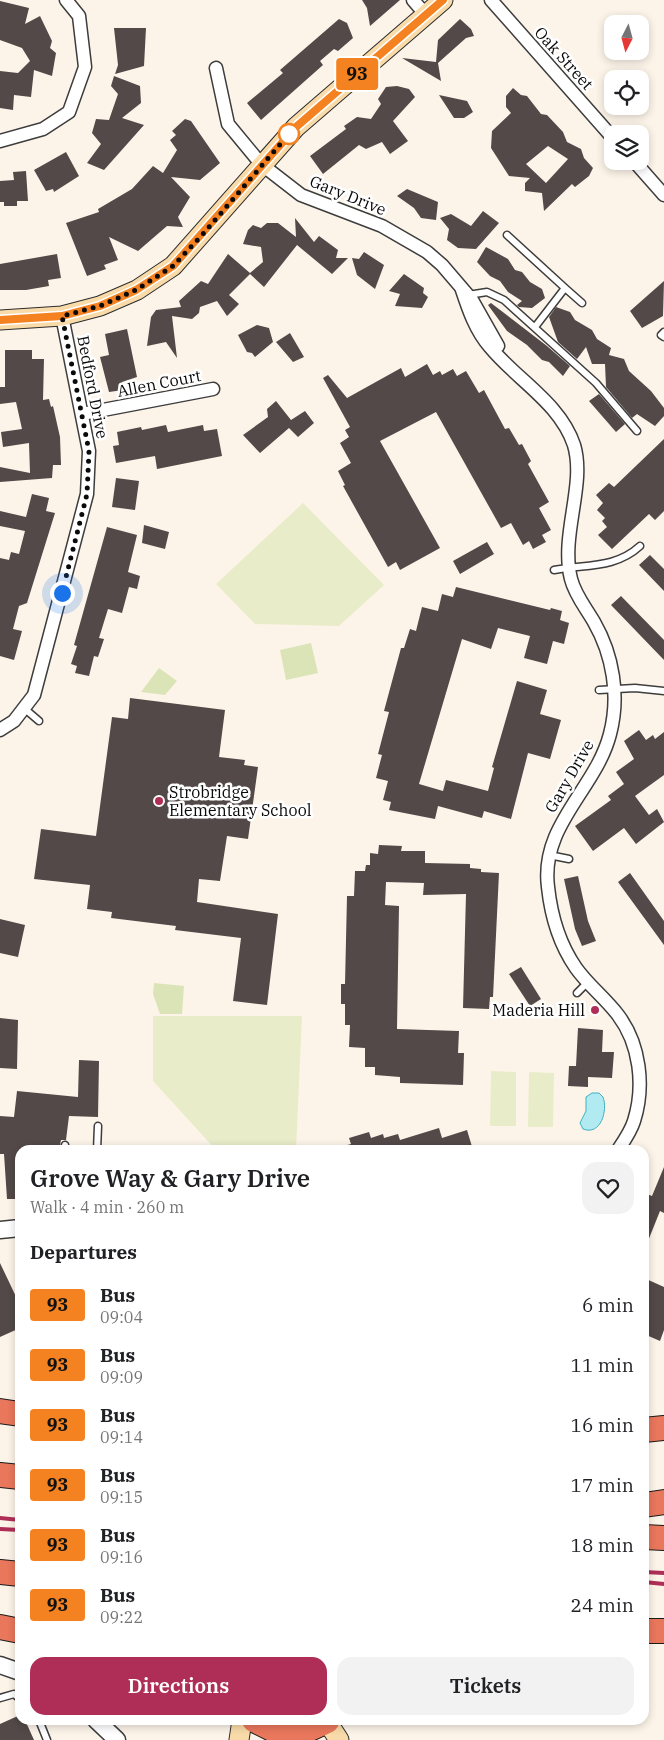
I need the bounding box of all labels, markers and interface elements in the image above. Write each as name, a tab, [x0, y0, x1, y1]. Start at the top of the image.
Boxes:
north arrow	[604, 15, 649, 60]
map controls	[604, 15, 649, 170]
street label: Oak Street	[530, 22, 598, 94]
line badge: 93	[334, 58, 380, 90]
text: 93	[346, 62, 368, 85]
button: locate	[604, 70, 649, 115]
unlabelled marker	[278, 123, 300, 145]
button: layers	[604, 125, 649, 170]
street label: Gary Drive	[307, 171, 389, 219]
street label: Bedford Drive	[73, 334, 113, 440]
street label: Allen Court	[115, 365, 203, 401]
your location	[50, 581, 75, 606]
street label: Gary Drive	[540, 736, 598, 816]
place label: Strobridge Elementary School	[169, 782, 312, 820]
marker: Strobridge Elementary School	[153, 795, 165, 807]
place label: Maderia Hill	[492, 1000, 585, 1020]
marker: Maderia Hill	[589, 1004, 601, 1016]
text: Grove Way & Gary Drive	[30, 1162, 310, 1194]
button: heart	[582, 1162, 634, 1214]
text: Walk · 4 min · 260 m	[30, 1197, 184, 1217]
text: Departures	[30, 1240, 137, 1264]
text: Bus	[100, 1283, 135, 1307]
text: 93	[47, 1293, 68, 1316]
text: 6 min	[582, 1293, 634, 1317]
text: 09:04	[100, 1307, 143, 1327]
text: Bus	[100, 1343, 135, 1367]
text: 93	[47, 1353, 68, 1376]
text: 11 min	[571, 1353, 634, 1377]
text: 09:09	[100, 1367, 143, 1387]
text: Bus	[100, 1403, 135, 1427]
text: 93	[47, 1413, 68, 1436]
text: 16 min	[571, 1413, 634, 1437]
text: 09:14	[100, 1427, 143, 1447]
text: Bus	[100, 1463, 135, 1487]
text: 93	[47, 1473, 68, 1496]
text: 17 min	[571, 1473, 634, 1497]
text: 09:15	[100, 1487, 143, 1507]
text: Bus	[100, 1523, 135, 1547]
text: 93	[47, 1533, 68, 1556]
text: 18 min	[571, 1533, 634, 1557]
text: 09:16	[100, 1547, 143, 1567]
text: Bus	[100, 1583, 135, 1607]
text: 93	[47, 1593, 68, 1616]
text: 24 min	[571, 1593, 634, 1617]
text: 09:22	[100, 1607, 143, 1627]
button: Directions	[30, 1657, 327, 1715]
button: Tickets	[337, 1657, 634, 1715]

